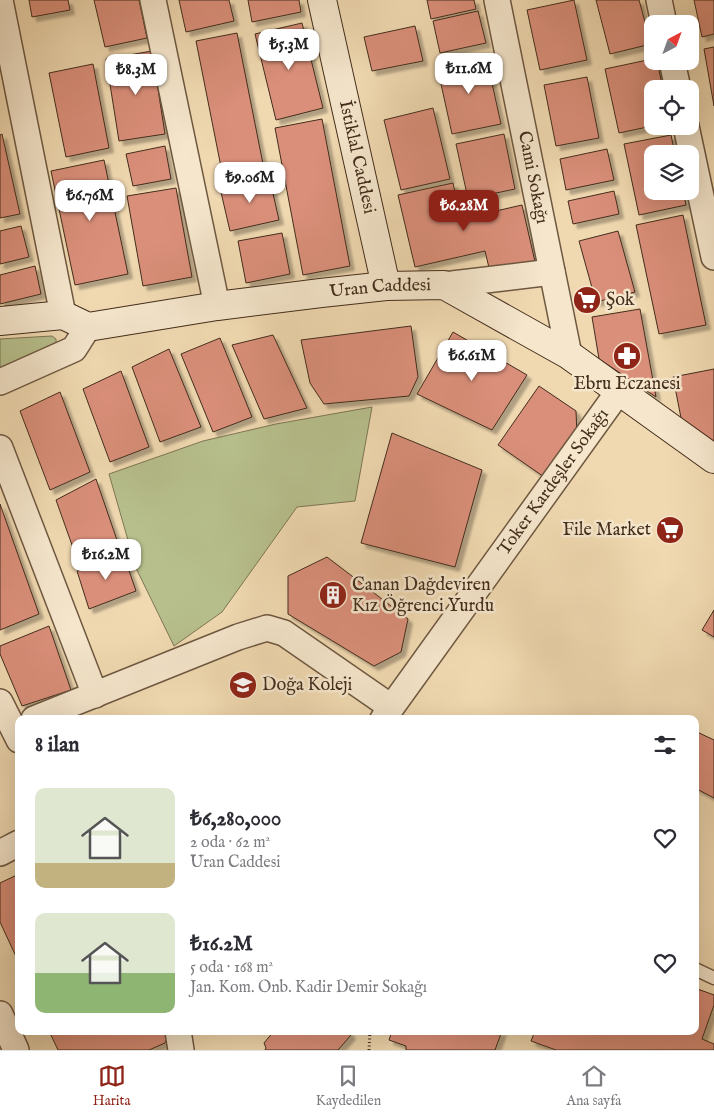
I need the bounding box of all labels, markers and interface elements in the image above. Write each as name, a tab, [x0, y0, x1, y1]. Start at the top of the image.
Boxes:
north arrow	[644, 15, 699, 70]
map controls	[644, 15, 699, 200]
pin: ₺5.3M	[254, 28, 324, 71]
text: ₺5.3M	[269, 35, 309, 55]
pin: ₺11.6M	[428, 52, 510, 95]
pin: ₺8.3M	[101, 54, 171, 96]
text: ₺11.6M	[446, 59, 492, 79]
text: ₺8.3M	[116, 60, 156, 80]
button: locate	[644, 80, 699, 135]
street label: İstiklal Caddesi	[333, 98, 381, 216]
street label: Cami Sokağı	[512, 129, 554, 226]
button: layers	[644, 145, 699, 200]
pin: ₺9.06M	[209, 162, 291, 204]
text: ₺9.06M	[225, 168, 275, 188]
pin: ₺6.76M	[49, 180, 131, 222]
text: ₺6.76M	[66, 186, 114, 206]
pin: ₺6.28M	[423, 190, 505, 232]
text: ₺6.28M	[440, 196, 488, 216]
street label: Uran Caddesi	[328, 274, 431, 304]
supermarket icon: Şok	[572, 285, 602, 315]
place label: Şok	[606, 289, 635, 312]
pin: ₺6.61M	[431, 340, 513, 382]
pharmacy icon: Ebru Eczanesi	[612, 341, 642, 371]
text: ₺6.61M	[449, 346, 496, 366]
place label: Ebru Eczanesi	[573, 373, 681, 396]
street label: Toker Kardeşler Sokağı	[493, 404, 614, 560]
supermarket icon: File Market	[655, 515, 685, 545]
place label: File Market	[563, 519, 651, 542]
pin: ₺16.2M	[65, 538, 147, 581]
text: ₺16.2M	[82, 545, 130, 565]
place label: Canan Dağdeviren Kız Öğrenci Yurdu	[352, 574, 494, 618]
building icon: Canan Dağdeviren Kız Öğrenci Yurdu	[318, 580, 348, 610]
school or university icon: Doğa Koleji	[228, 670, 258, 700]
place label: Doğa Koleji	[262, 674, 353, 697]
icon: filters	[651, 731, 679, 759]
text: 8 ilan	[35, 732, 79, 759]
text: ₺6,280,000	[190, 806, 281, 833]
icon: home	[75, 808, 135, 868]
icon: heart	[651, 824, 679, 852]
text: 2 oda · 62 m²	[190, 833, 270, 853]
text: Uran Caddesi	[190, 853, 281, 873]
text: ₺16.2M	[190, 931, 253, 958]
icon: home	[75, 933, 135, 993]
icon: heart	[651, 949, 679, 977]
text: 5 oda · 168 m²	[190, 958, 273, 978]
text: Jan. Kom. Onb. Kadir Demir Sokağı	[190, 978, 427, 998]
tab: Harita	[93, 1062, 130, 1110]
tab: Kaydedilen	[316, 1062, 381, 1110]
tab: Ana sayfa	[566, 1062, 621, 1110]

